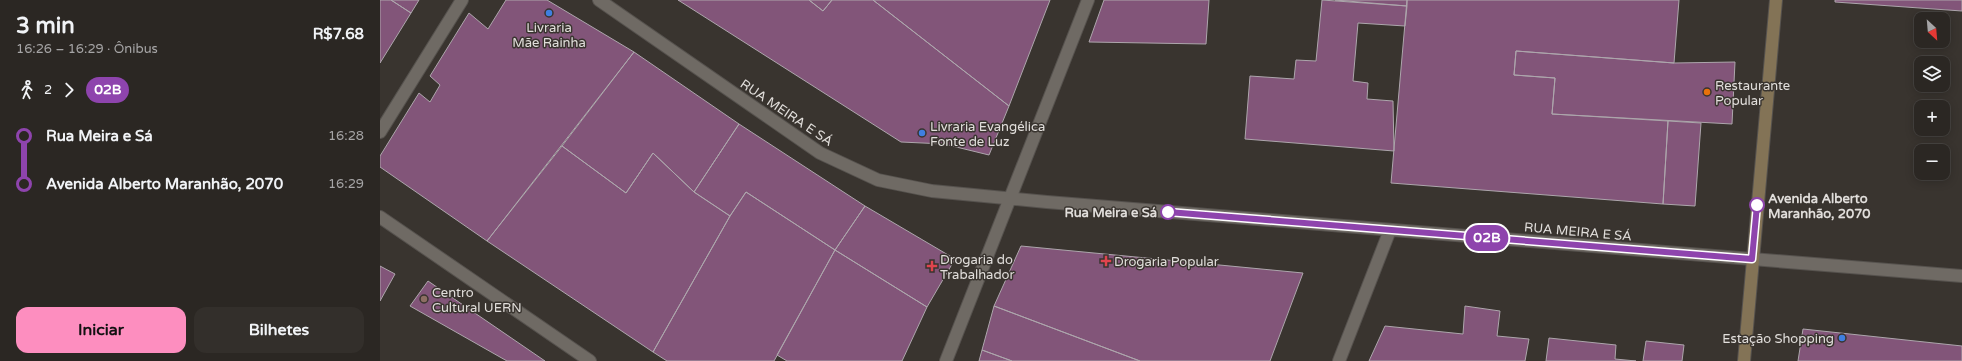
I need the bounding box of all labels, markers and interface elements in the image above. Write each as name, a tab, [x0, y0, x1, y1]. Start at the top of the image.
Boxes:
marker: Livraria Mãe Rainha	[544, 8, 554, 18]
north arrow	[1914, 12, 1950, 48]
map controls	[1914, 12, 1950, 180]
text: 3 min	[16, 13, 75, 39]
place label: Livraria Mãe Rainha	[512, 20, 586, 51]
text: R$7.68	[313, 25, 364, 43]
text: 16:26 – 16:29 · Ônibus	[16, 41, 158, 57]
button: layers	[1914, 56, 1950, 92]
street label: RUA MEIRA E SÁ	[737, 76, 836, 150]
place label: Restaurante Popular	[1715, 78, 1790, 109]
icon: walk	[16, 79, 38, 101]
icon: forward	[58, 79, 80, 101]
text: 02B	[94, 81, 121, 98]
text: 2	[44, 82, 52, 98]
marker: Restaurante Popular	[1702, 87, 1712, 97]
button: +	[1914, 100, 1950, 136]
place label: Livraria Evangélica Fonte de Luz	[930, 119, 1045, 150]
text: Rua Meira e Sá	[46, 127, 153, 145]
text: 16:28	[328, 128, 364, 144]
marker: Livraria Evangélica Fonte de Luz	[917, 128, 927, 138]
button: −	[1914, 144, 1950, 180]
text: Avenida Alberto Maranhão, 2070	[46, 175, 283, 193]
text: 16:29	[328, 176, 364, 192]
place label: Avenida Alberto Maranhão, 2070	[1768, 191, 1870, 222]
marker: Avenida Alberto Maranhão, 2070	[1749, 197, 1765, 213]
marker: Rua Meira e Sá	[1160, 204, 1176, 220]
place label: Rua Meira e Sá	[1064, 205, 1157, 221]
street label: RUA MEIRA E SÁ	[1523, 219, 1633, 245]
line badge: 02B	[1464, 225, 1510, 251]
text: 02B	[1473, 229, 1501, 246]
place label: Drogaria do Trabalhador	[940, 252, 1014, 283]
place label: Drogaria Popular	[1114, 254, 1219, 270]
marker: Drogaria Popular	[1101, 256, 1111, 266]
marker: Drogaria do Trabalhador	[927, 261, 937, 271]
place label: Centro Cultural UERN	[432, 285, 522, 316]
marker: Centro Cultural UERN	[419, 294, 429, 304]
button: Iniciar	[16, 307, 186, 353]
button: Bilhetes	[194, 307, 364, 353]
place label: Estação Shopping	[1722, 331, 1834, 347]
marker: Estação Shopping	[1837, 333, 1847, 343]

